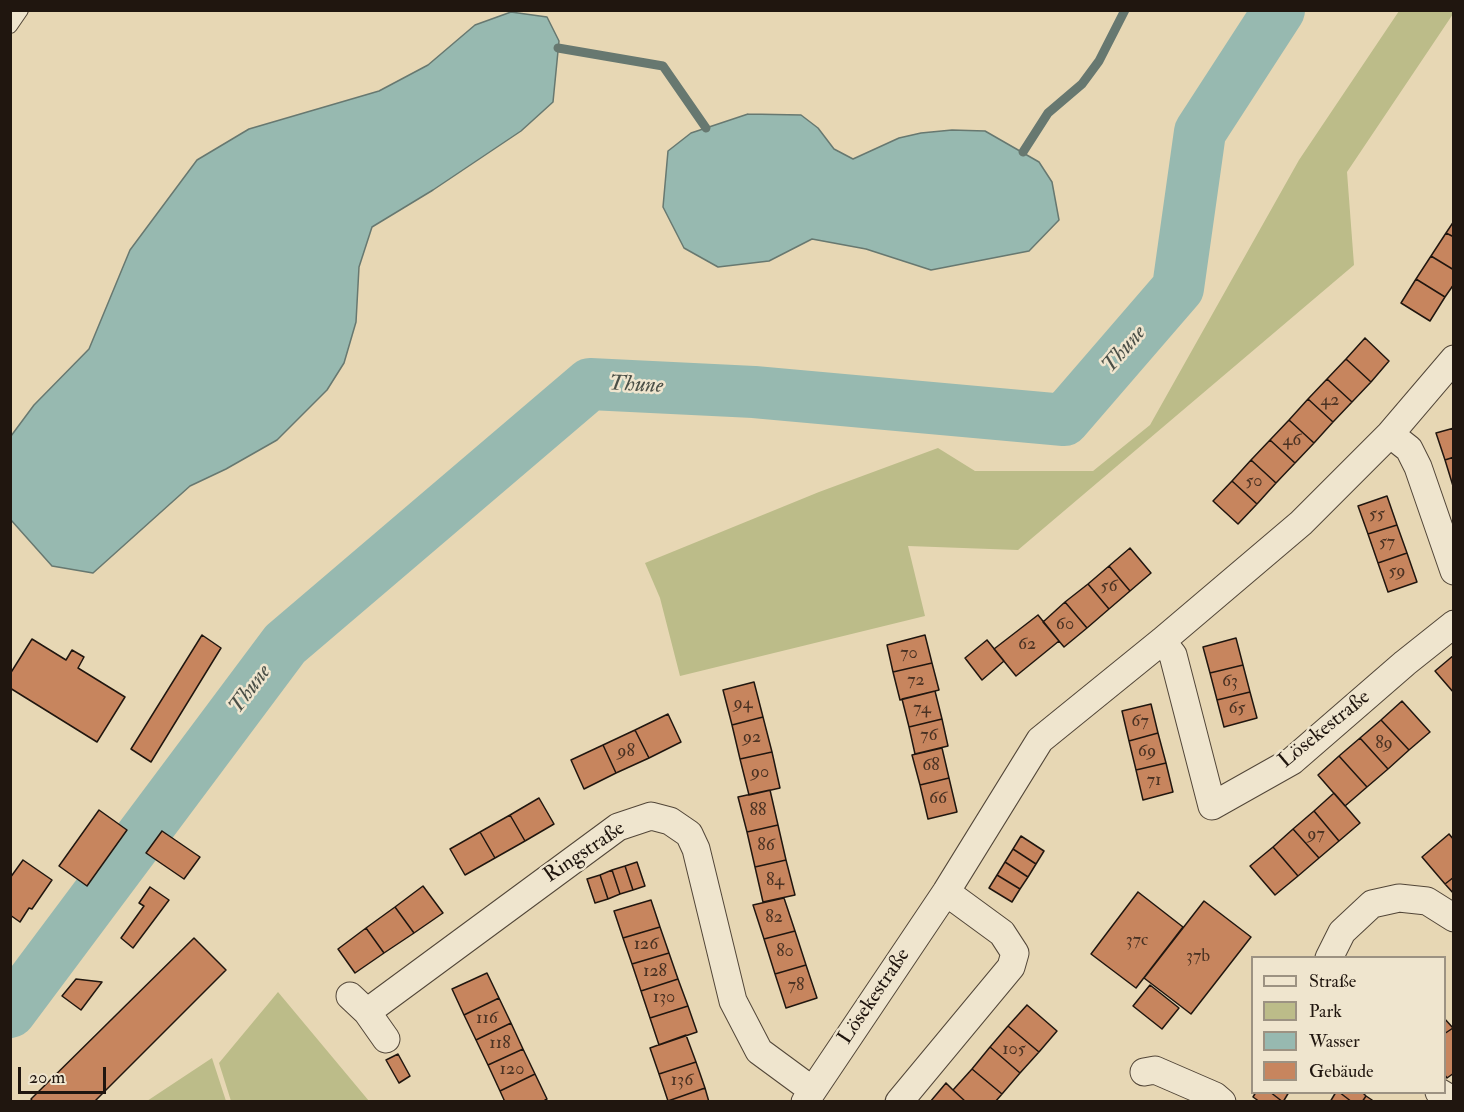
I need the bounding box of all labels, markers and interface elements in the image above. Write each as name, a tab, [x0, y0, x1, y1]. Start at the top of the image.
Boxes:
water label: Thune	[1097, 321, 1153, 379]
water label: Thune	[608, 371, 664, 401]
house number: 42	[1321, 390, 1339, 412]
house number: 46	[1283, 430, 1301, 452]
house number: 50	[1246, 471, 1262, 493]
house number: 55	[1369, 504, 1385, 526]
house number: 57	[1379, 532, 1395, 554]
house number: 59	[1388, 561, 1406, 583]
house number: 56	[1101, 576, 1117, 598]
house number: 60	[1056, 614, 1074, 636]
house number: 62	[1018, 634, 1036, 656]
house number: 70	[900, 643, 918, 665]
water label: Thune	[224, 660, 278, 720]
house number: 72	[907, 670, 925, 692]
house number: 63	[1222, 671, 1238, 693]
street label: Lösekestraße	[1274, 685, 1376, 775]
house number: 94	[734, 693, 752, 715]
house number: 74	[913, 698, 931, 720]
house number: 65	[1229, 698, 1245, 720]
house number: 67	[1131, 711, 1149, 733]
house number: 76	[920, 725, 938, 747]
house number: 92	[743, 727, 761, 749]
house number: 89	[1375, 733, 1393, 755]
house number: 98	[617, 741, 635, 763]
house number: 69	[1138, 741, 1156, 763]
house number: 68	[922, 755, 940, 777]
house number: 90	[751, 762, 769, 784]
house number: 71	[1147, 770, 1161, 792]
house number: 66	[929, 788, 947, 810]
house number: 88	[750, 800, 766, 822]
street label: Ringstraße	[540, 817, 630, 889]
house number: 97	[1307, 824, 1325, 846]
house number: 86	[757, 835, 775, 857]
house number: 84	[766, 870, 784, 892]
house number: 82	[765, 907, 783, 929]
house number: 37c	[1126, 930, 1148, 952]
house number: 126	[634, 934, 658, 956]
house number: 80	[776, 941, 794, 963]
street label: Lösekestraße	[834, 944, 916, 1050]
house number: 37b	[1186, 946, 1210, 968]
legend	[1251, 956, 1446, 1094]
house number: 128	[643, 961, 667, 983]
text: Straße	[1309, 970, 1356, 993]
house number: 78	[788, 975, 804, 997]
house number: 130	[653, 987, 675, 1009]
text: Park	[1309, 1000, 1342, 1023]
house number: 116	[476, 1008, 498, 1030]
text: Wasser	[1309, 1030, 1360, 1053]
house number: 118	[489, 1033, 511, 1055]
house number: 105	[1002, 1039, 1026, 1061]
scale bar	[21, 1055, 110, 1093]
house number: 120	[500, 1059, 524, 1081]
text: Gebäude	[1309, 1060, 1374, 1083]
text: 20 m	[29, 1066, 65, 1089]
house number: 136	[671, 1070, 693, 1092]

